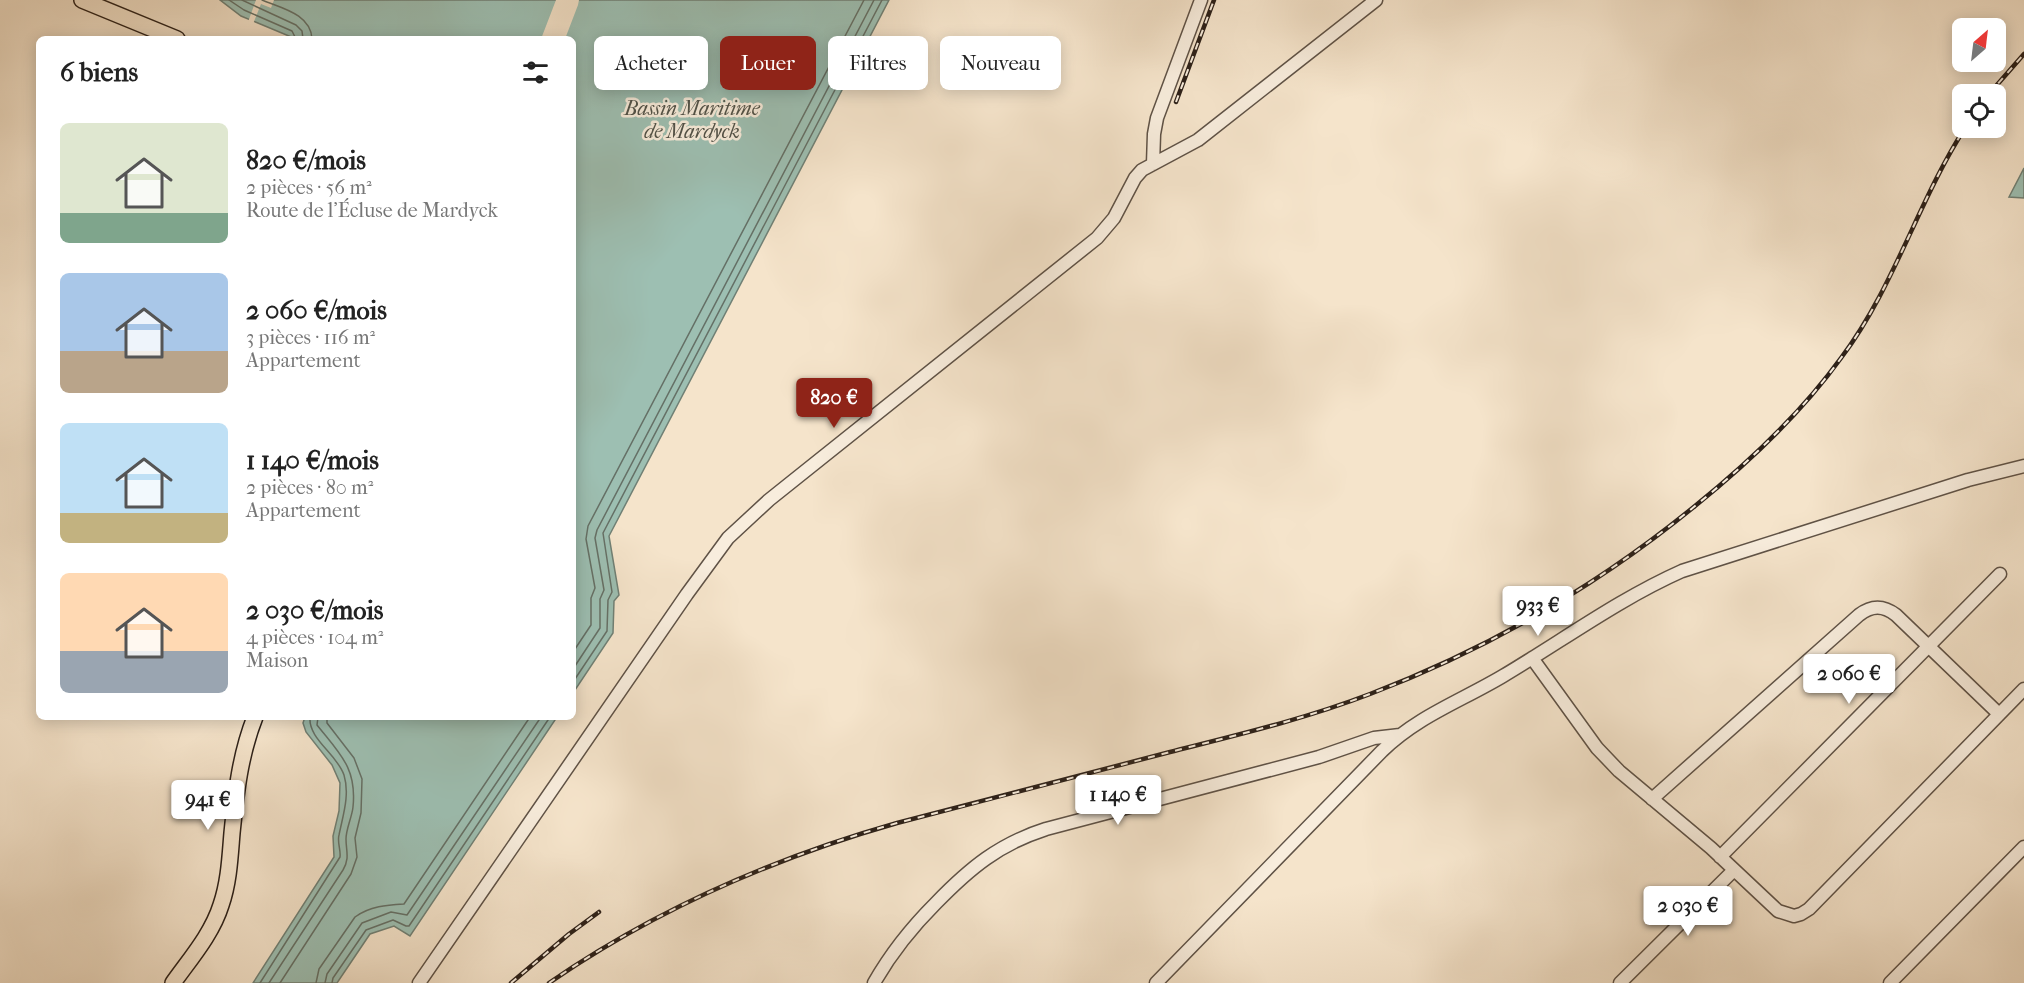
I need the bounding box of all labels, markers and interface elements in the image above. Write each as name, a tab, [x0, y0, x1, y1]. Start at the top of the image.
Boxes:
north arrow	[1952, 18, 2006, 72]
map controls	[1952, 18, 2006, 138]
chip: Acheter	[594, 36, 708, 90]
chip: Louer	[720, 36, 816, 90]
chip: Filtres	[828, 36, 928, 90]
chip: Nouveau	[940, 36, 1061, 90]
icon: filters	[519, 56, 552, 89]
text: 6 biens	[60, 57, 138, 88]
button: locate	[1952, 84, 2006, 138]
water label: Bassin Maritime de Mardyck	[623, 97, 761, 143]
text: 820 €/mois	[246, 145, 366, 176]
icon: home	[108, 147, 180, 219]
text: 2 pièces · 56 m²	[246, 176, 372, 199]
text: Route de l'Écluse de Mardyck	[246, 199, 498, 222]
text: 2 060 €/mois	[246, 295, 387, 326]
icon: home	[108, 297, 180, 369]
text: 3 pièces · 116 m²	[246, 326, 375, 349]
text: Appartement	[246, 349, 361, 372]
pin: 820 €	[792, 378, 876, 429]
text: 820 €	[810, 386, 858, 409]
text: 1 140 €/mois	[246, 445, 379, 476]
icon: home	[108, 447, 180, 519]
text: 2 pièces · 80 m²	[246, 476, 373, 499]
text: Appartement	[246, 499, 361, 522]
pin: 933 €	[1496, 586, 1580, 637]
text: 933 €	[1516, 594, 1560, 617]
text: 2 030 €/mois	[246, 595, 383, 626]
icon: home	[108, 597, 180, 669]
text: 4 pièces · 104 m²	[246, 626, 383, 649]
text: Maison	[246, 649, 308, 672]
pin: 2 060 €	[1794, 654, 1904, 705]
text: 2 060 €	[1817, 662, 1881, 685]
pin: 1 140 €	[1063, 775, 1173, 826]
pin: 941 €	[166, 780, 250, 831]
text: 1 140 €	[1089, 783, 1147, 806]
text: 941 €	[185, 788, 231, 811]
pin: 2 030 €	[1633, 886, 1743, 937]
text: 2 030 €	[1657, 894, 1719, 917]

